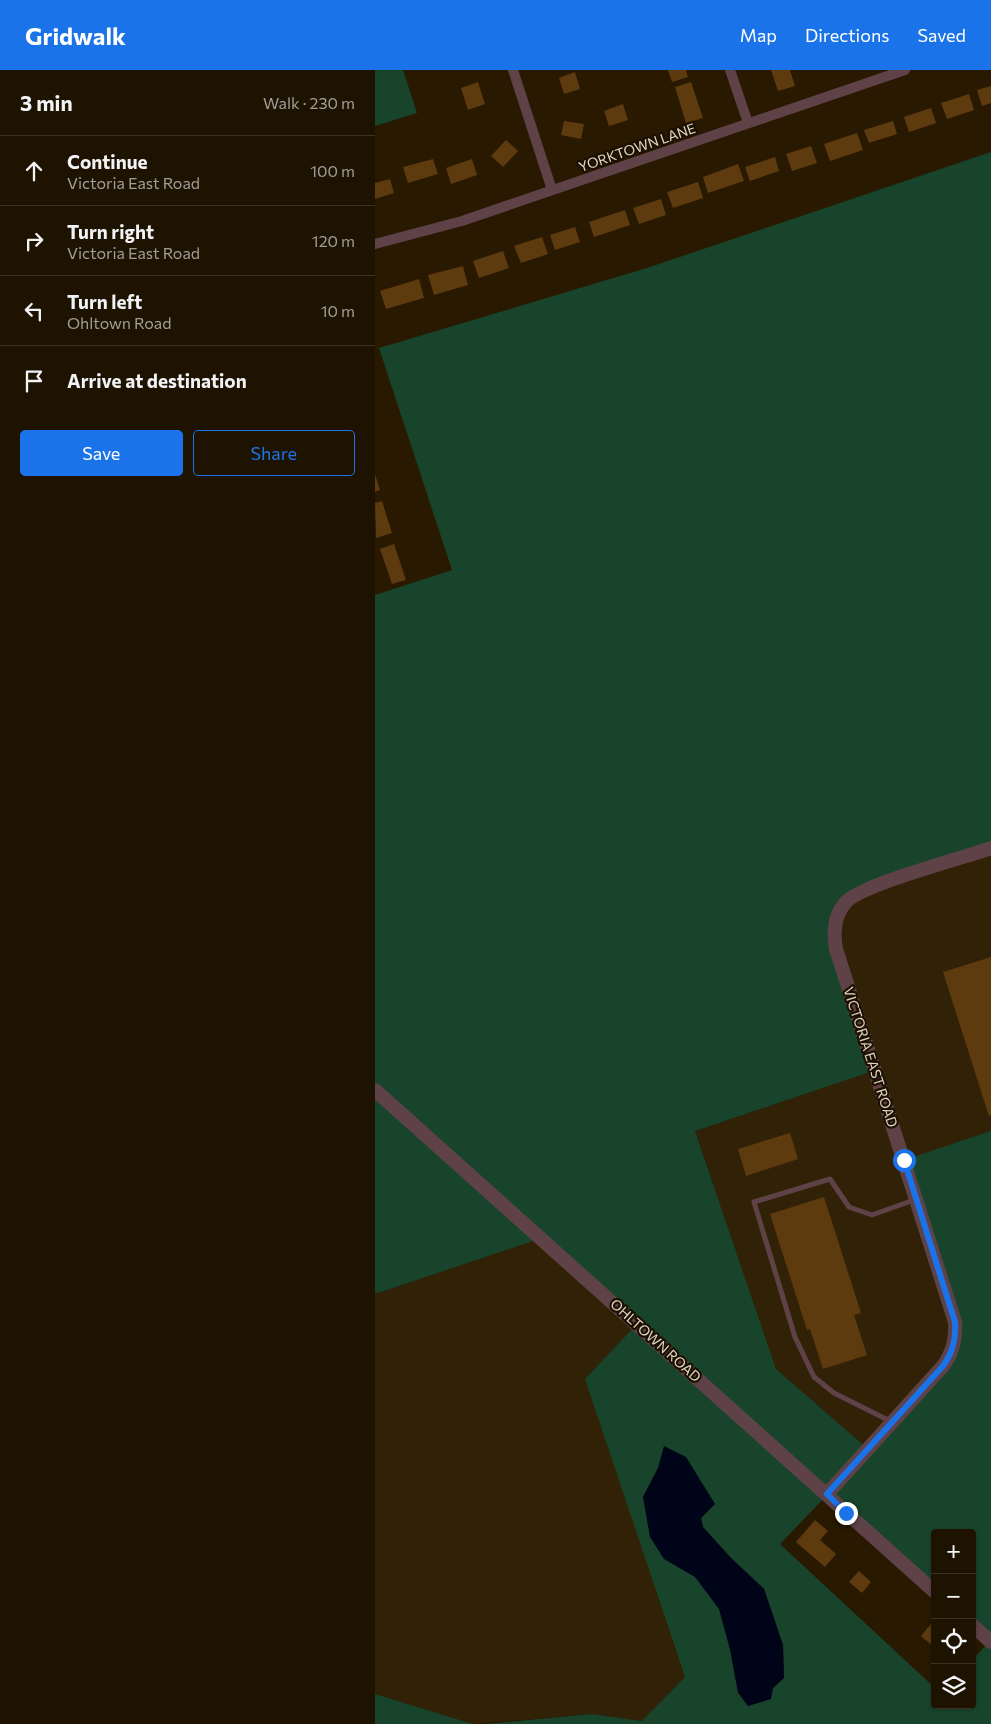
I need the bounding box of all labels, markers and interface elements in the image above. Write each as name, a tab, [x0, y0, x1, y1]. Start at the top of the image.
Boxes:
text: Gridwalk	[25, 21, 126, 50]
text: Map	[740, 24, 777, 46]
text: Directions	[805, 24, 889, 46]
text: Saved	[917, 24, 966, 46]
text: 3 min	[20, 90, 73, 115]
text: Walk · 230 m	[263, 93, 355, 112]
street label: YORKTOWN LANE	[576, 119, 698, 175]
text: Continue	[67, 150, 147, 173]
icon: ahead	[20, 157, 48, 185]
text: 100 m	[310, 161, 355, 180]
text: Victoria East Road	[67, 173, 200, 192]
text: Turn right	[67, 220, 154, 243]
icon: right	[20, 227, 48, 255]
text: 120 m	[312, 231, 355, 250]
text: Victoria East Road	[67, 243, 200, 262]
text: Turn left	[67, 290, 142, 313]
icon: left	[20, 297, 48, 325]
text: 10 m	[321, 301, 355, 320]
text: Ohltown Road	[67, 313, 171, 332]
icon: arrive	[20, 367, 48, 395]
text: Arrive at destination	[67, 369, 247, 392]
button: Save	[20, 430, 183, 476]
button: Share	[193, 430, 355, 476]
street label: VICTORIA EAST ROAD	[840, 985, 902, 1129]
route start	[893, 1149, 916, 1172]
street label: OHLTOWN ROAD	[607, 1295, 705, 1385]
route end	[835, 1502, 858, 1525]
map controls	[931, 1529, 976, 1709]
button: +	[931, 1529, 976, 1574]
button: −	[931, 1574, 976, 1619]
button: locate	[931, 1619, 976, 1664]
button: layers	[931, 1664, 976, 1709]

